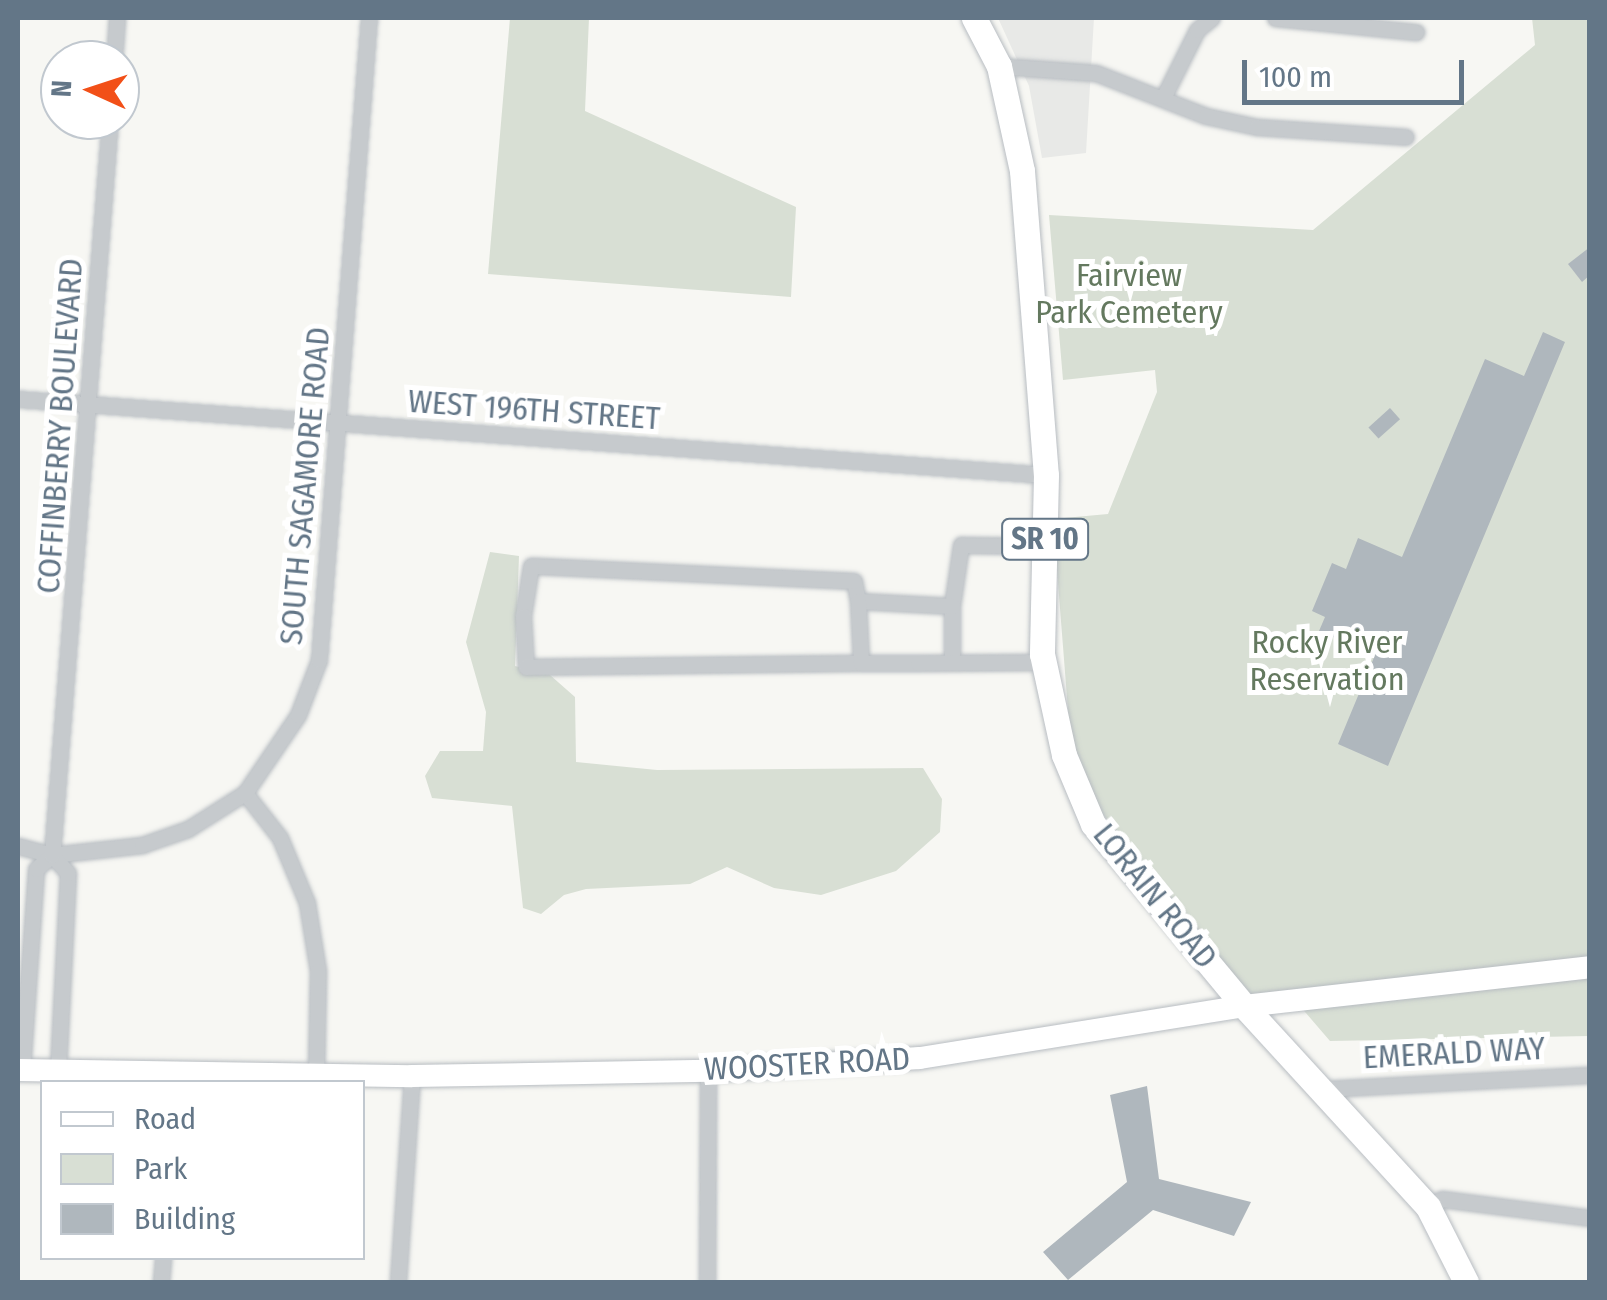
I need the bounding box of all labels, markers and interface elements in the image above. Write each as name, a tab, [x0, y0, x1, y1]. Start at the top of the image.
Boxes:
north arrow	[40, 40, 140, 140]
scale bar	[1247, 40, 1470, 102]
text: 100 m	[1259, 59, 1332, 95]
text: N	[45, 79, 78, 98]
street label: COFFINBERRY BOULEVARD	[29, 257, 91, 595]
park label: Fairview Park Cemetery	[1035, 257, 1223, 332]
street label: SOUTH SAGAMORE ROAD	[272, 326, 338, 646]
street label: WEST 196TH STREET	[407, 382, 661, 438]
road number: SR 10	[1000, 514, 1090, 564]
park label: Rocky River Reservation	[1249, 624, 1405, 699]
street label: LORAIN ROAD	[1085, 816, 1225, 976]
street label: EMERALD WAY	[1362, 1029, 1546, 1077]
street label: WOOSTER ROAD	[703, 1039, 911, 1089]
legend	[40, 1080, 365, 1260]
text: Road	[134, 1101, 196, 1137]
text: Park	[134, 1151, 187, 1187]
text: Building	[134, 1201, 235, 1237]

